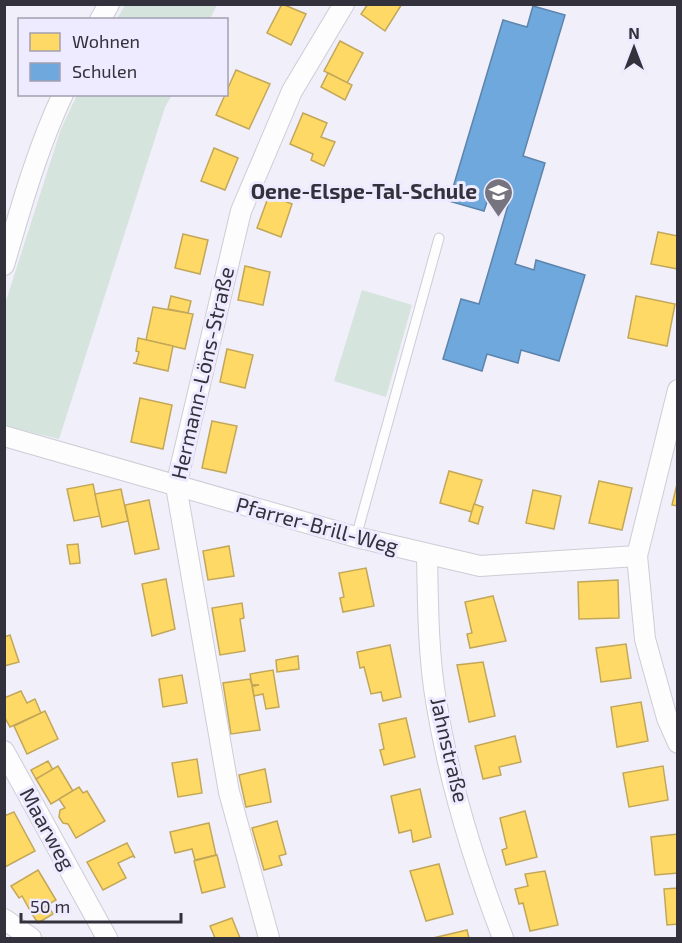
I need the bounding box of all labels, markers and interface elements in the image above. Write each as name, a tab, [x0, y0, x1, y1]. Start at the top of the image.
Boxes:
legend	[18, 18, 228, 96]
north arrow	[604, 18, 664, 78]
text: N	[628, 23, 640, 42]
text: Wohnen	[72, 30, 140, 52]
text: Schulen	[72, 60, 137, 82]
school or university icon: Oene-Elspe-Tal-Schule	[482, 176, 514, 218]
place label: Oene-Elspe-Tal-Schule	[251, 178, 477, 203]
street label: Hermann-Löns-Straße	[165, 264, 238, 481]
street label: Pfarrer-Brill-Weg	[233, 491, 402, 558]
street label: Jahnstraße	[426, 695, 475, 805]
street label: Maarweg	[16, 783, 81, 874]
scale bar	[21, 886, 182, 924]
text: 50 m	[30, 895, 70, 917]

